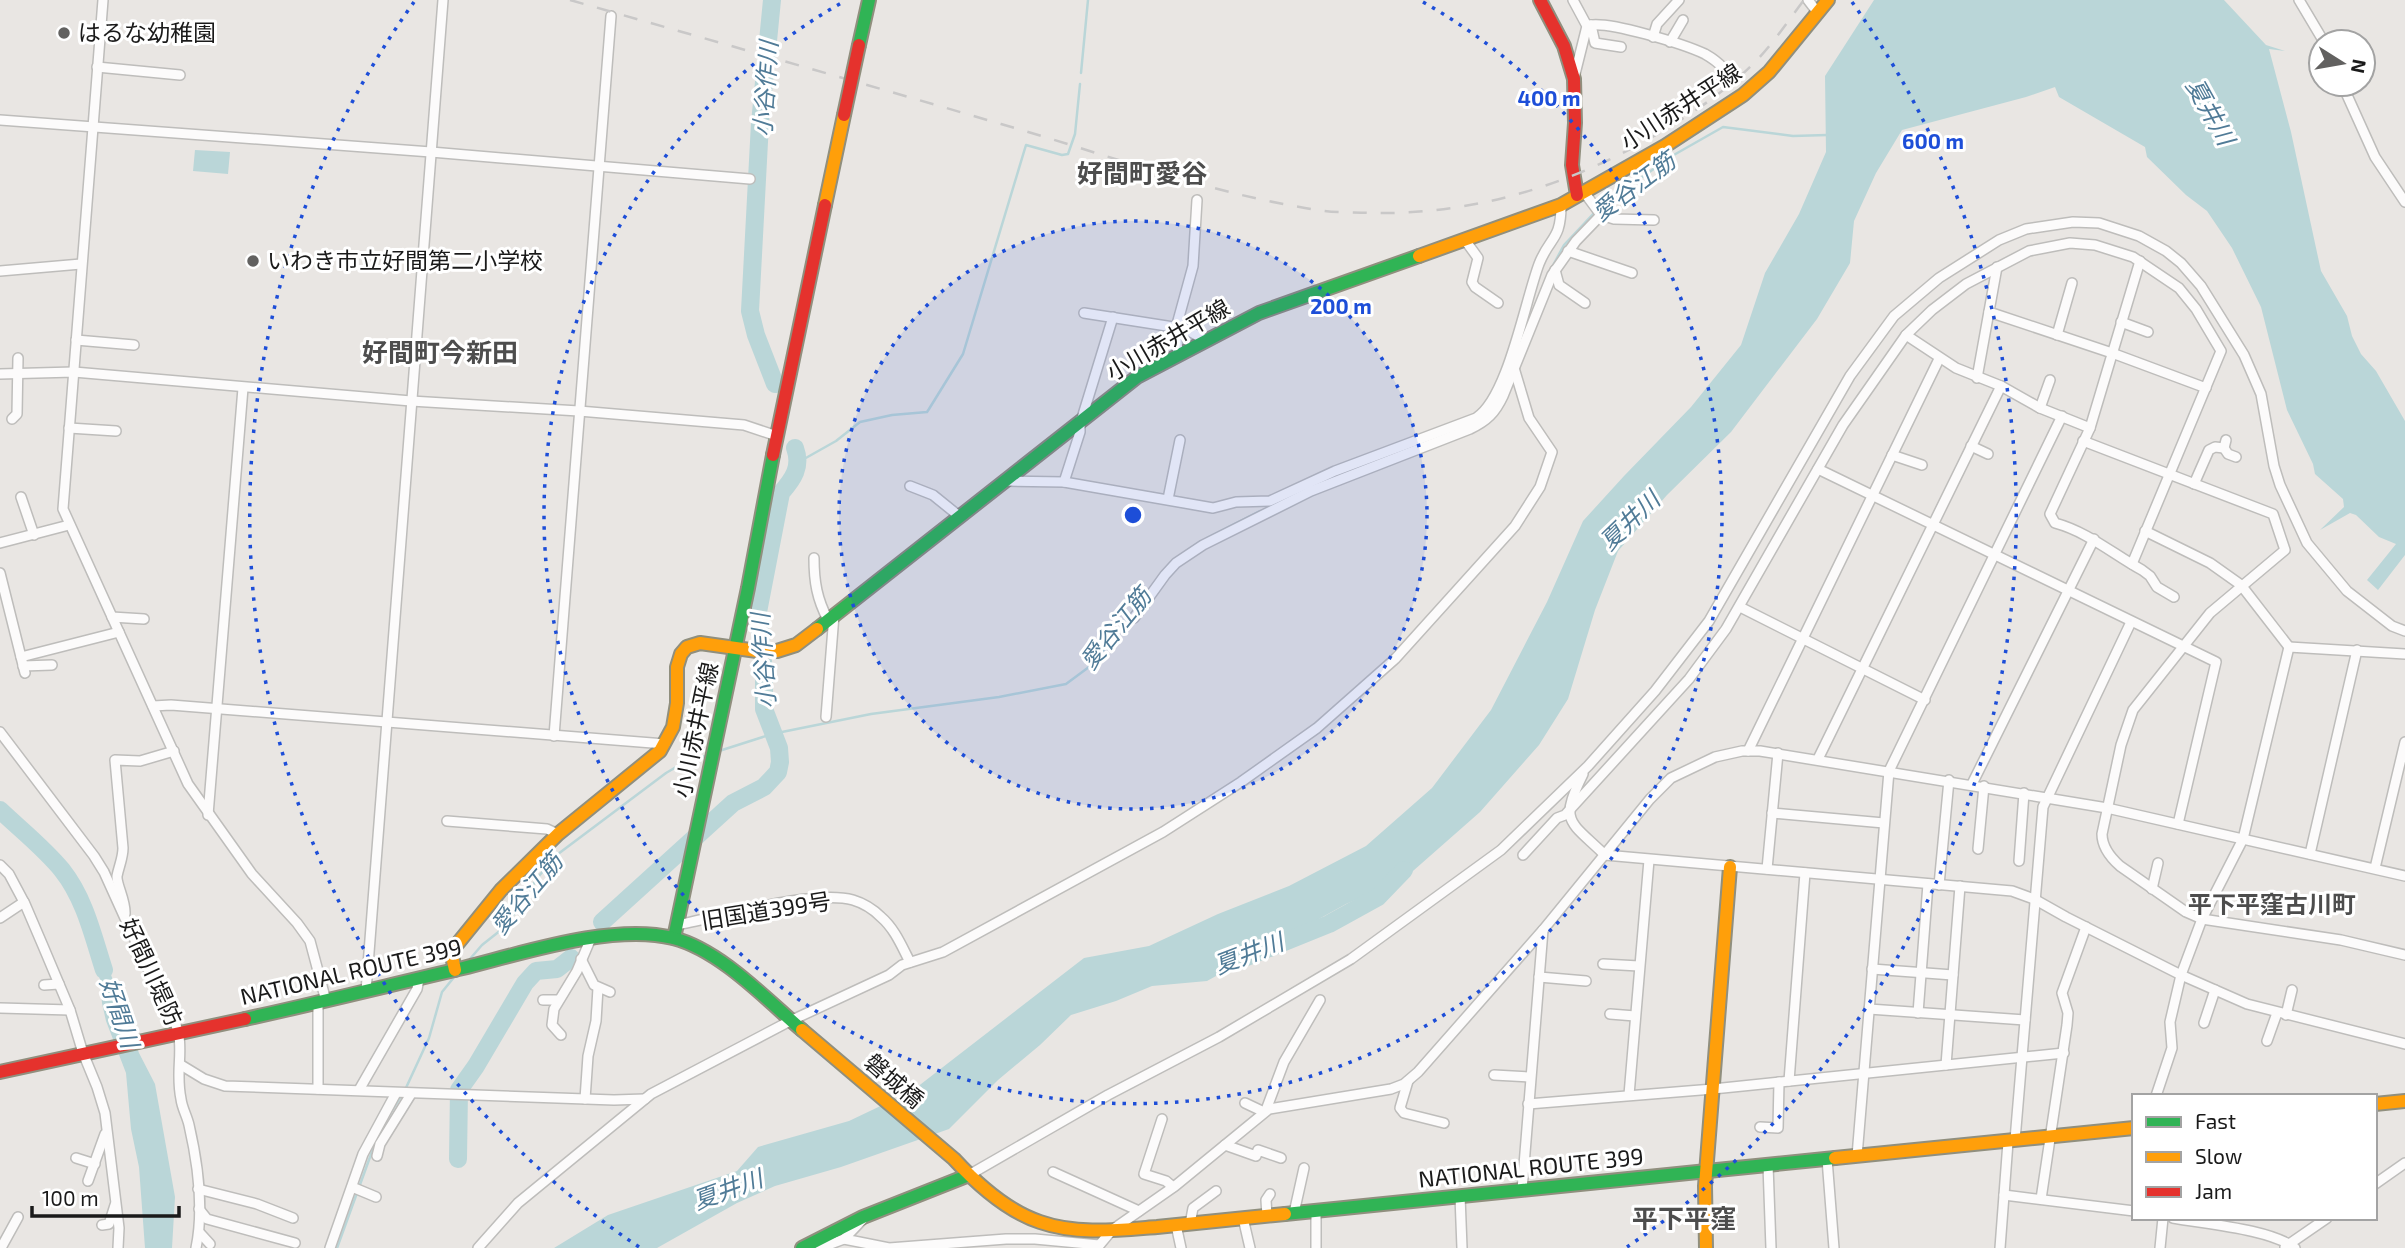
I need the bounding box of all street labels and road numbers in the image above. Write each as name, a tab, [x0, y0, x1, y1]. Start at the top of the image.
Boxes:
street label: 小川赤井平線	[1615, 57, 1746, 155]
street label: 小川赤井平線	[1101, 293, 1234, 386]
street label: 小川赤井平線	[667, 659, 723, 800]
street label: 旧国道399号	[699, 886, 833, 934]
street label: 好間川堤防	[114, 914, 188, 1030]
street label: NATIONAL ROUTE 399	[237, 932, 464, 1010]
street label: 磐城橋	[859, 1047, 930, 1113]
street label: NATIONAL ROUTE 399	[1417, 1141, 1645, 1193]

